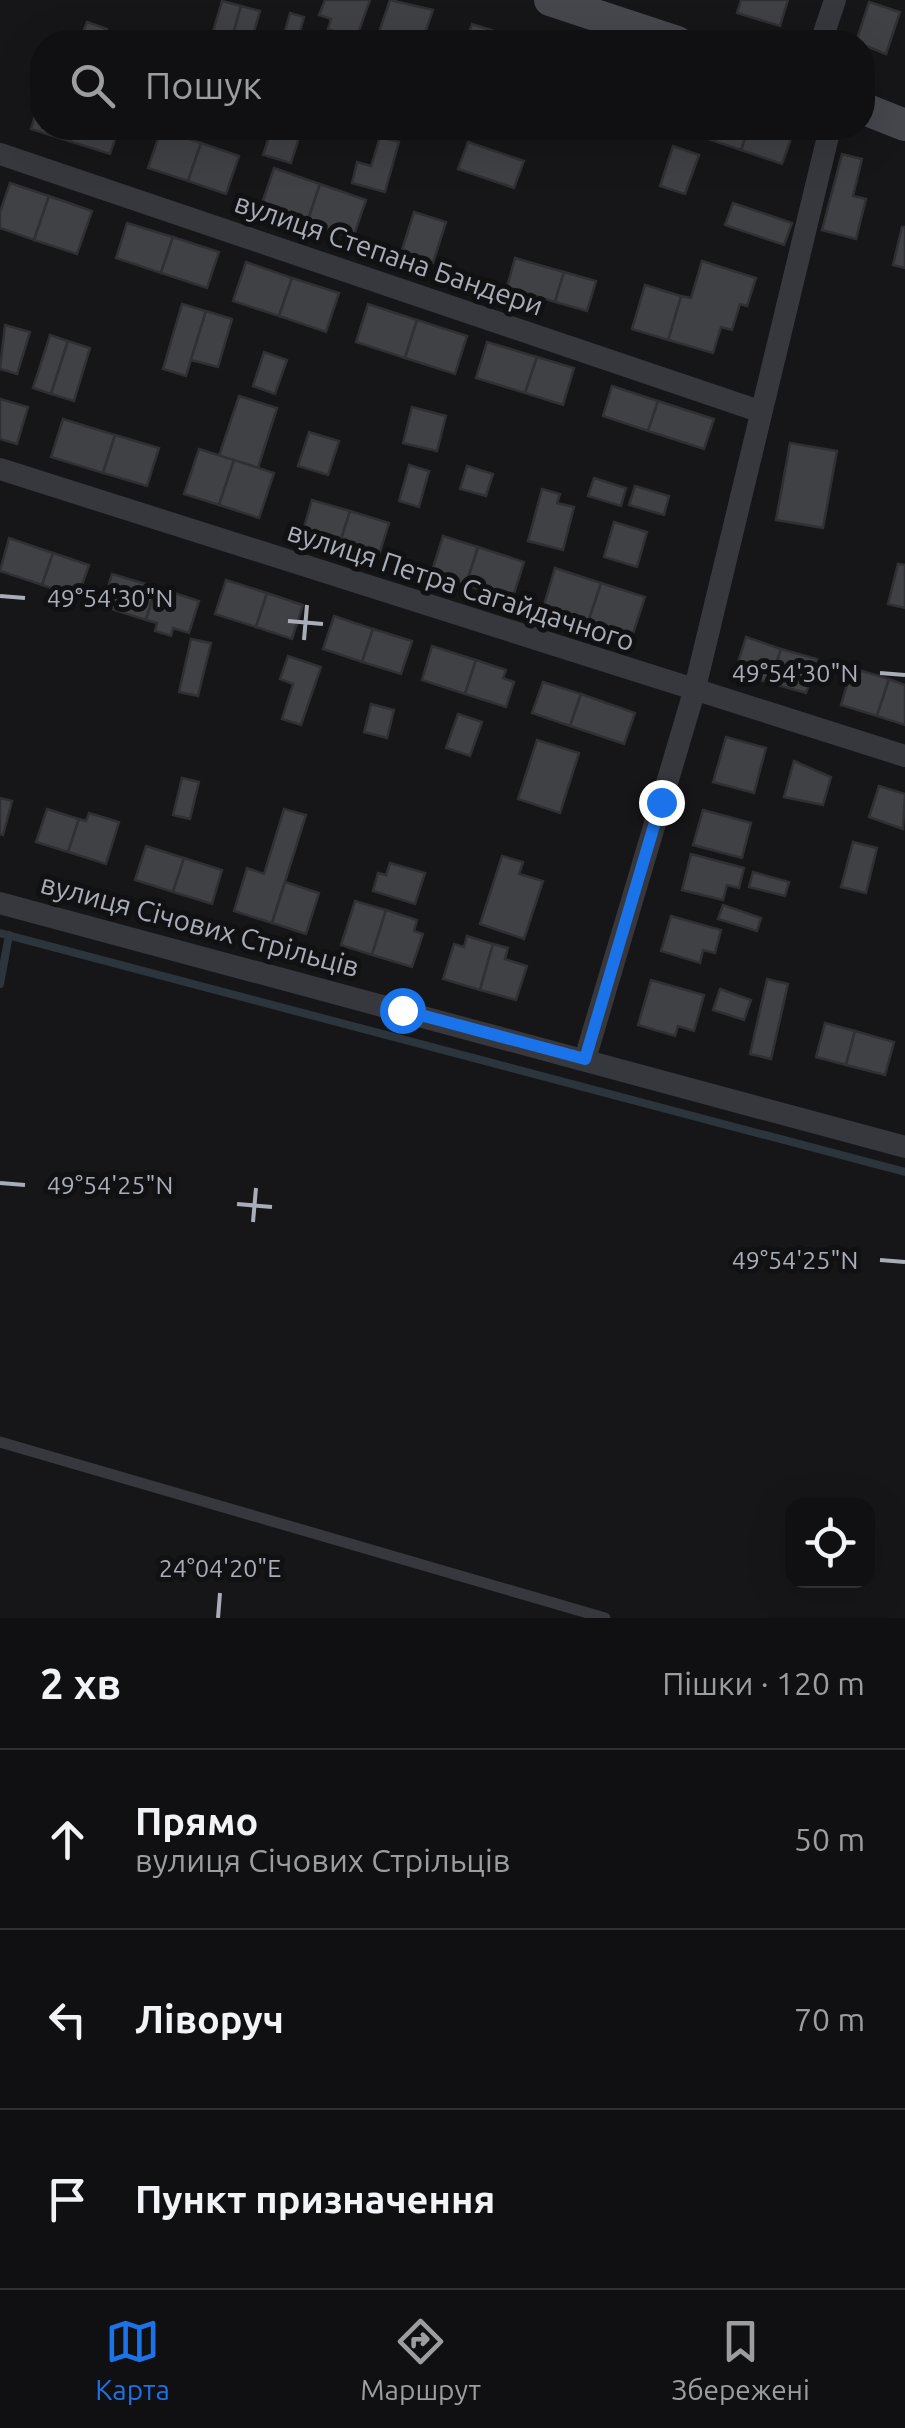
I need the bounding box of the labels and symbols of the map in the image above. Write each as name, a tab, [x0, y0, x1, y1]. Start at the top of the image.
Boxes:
street label: вулиця Степана Бандери	[231, 186, 547, 321]
street label: вулиця Петра Сагайдачного	[284, 515, 639, 656]
text: 49°54'30"N	[47, 584, 173, 612]
text: 49°54'30"N	[732, 659, 858, 687]
route end	[639, 780, 685, 826]
street label: вулиця Січових Стрільців	[37, 867, 363, 982]
route start	[380, 988, 426, 1034]
text: 49°54'25"N	[47, 1171, 173, 1199]
text: 49°54'25"N	[732, 1246, 858, 1274]
text: 24°04'20"E	[159, 1554, 281, 1582]

